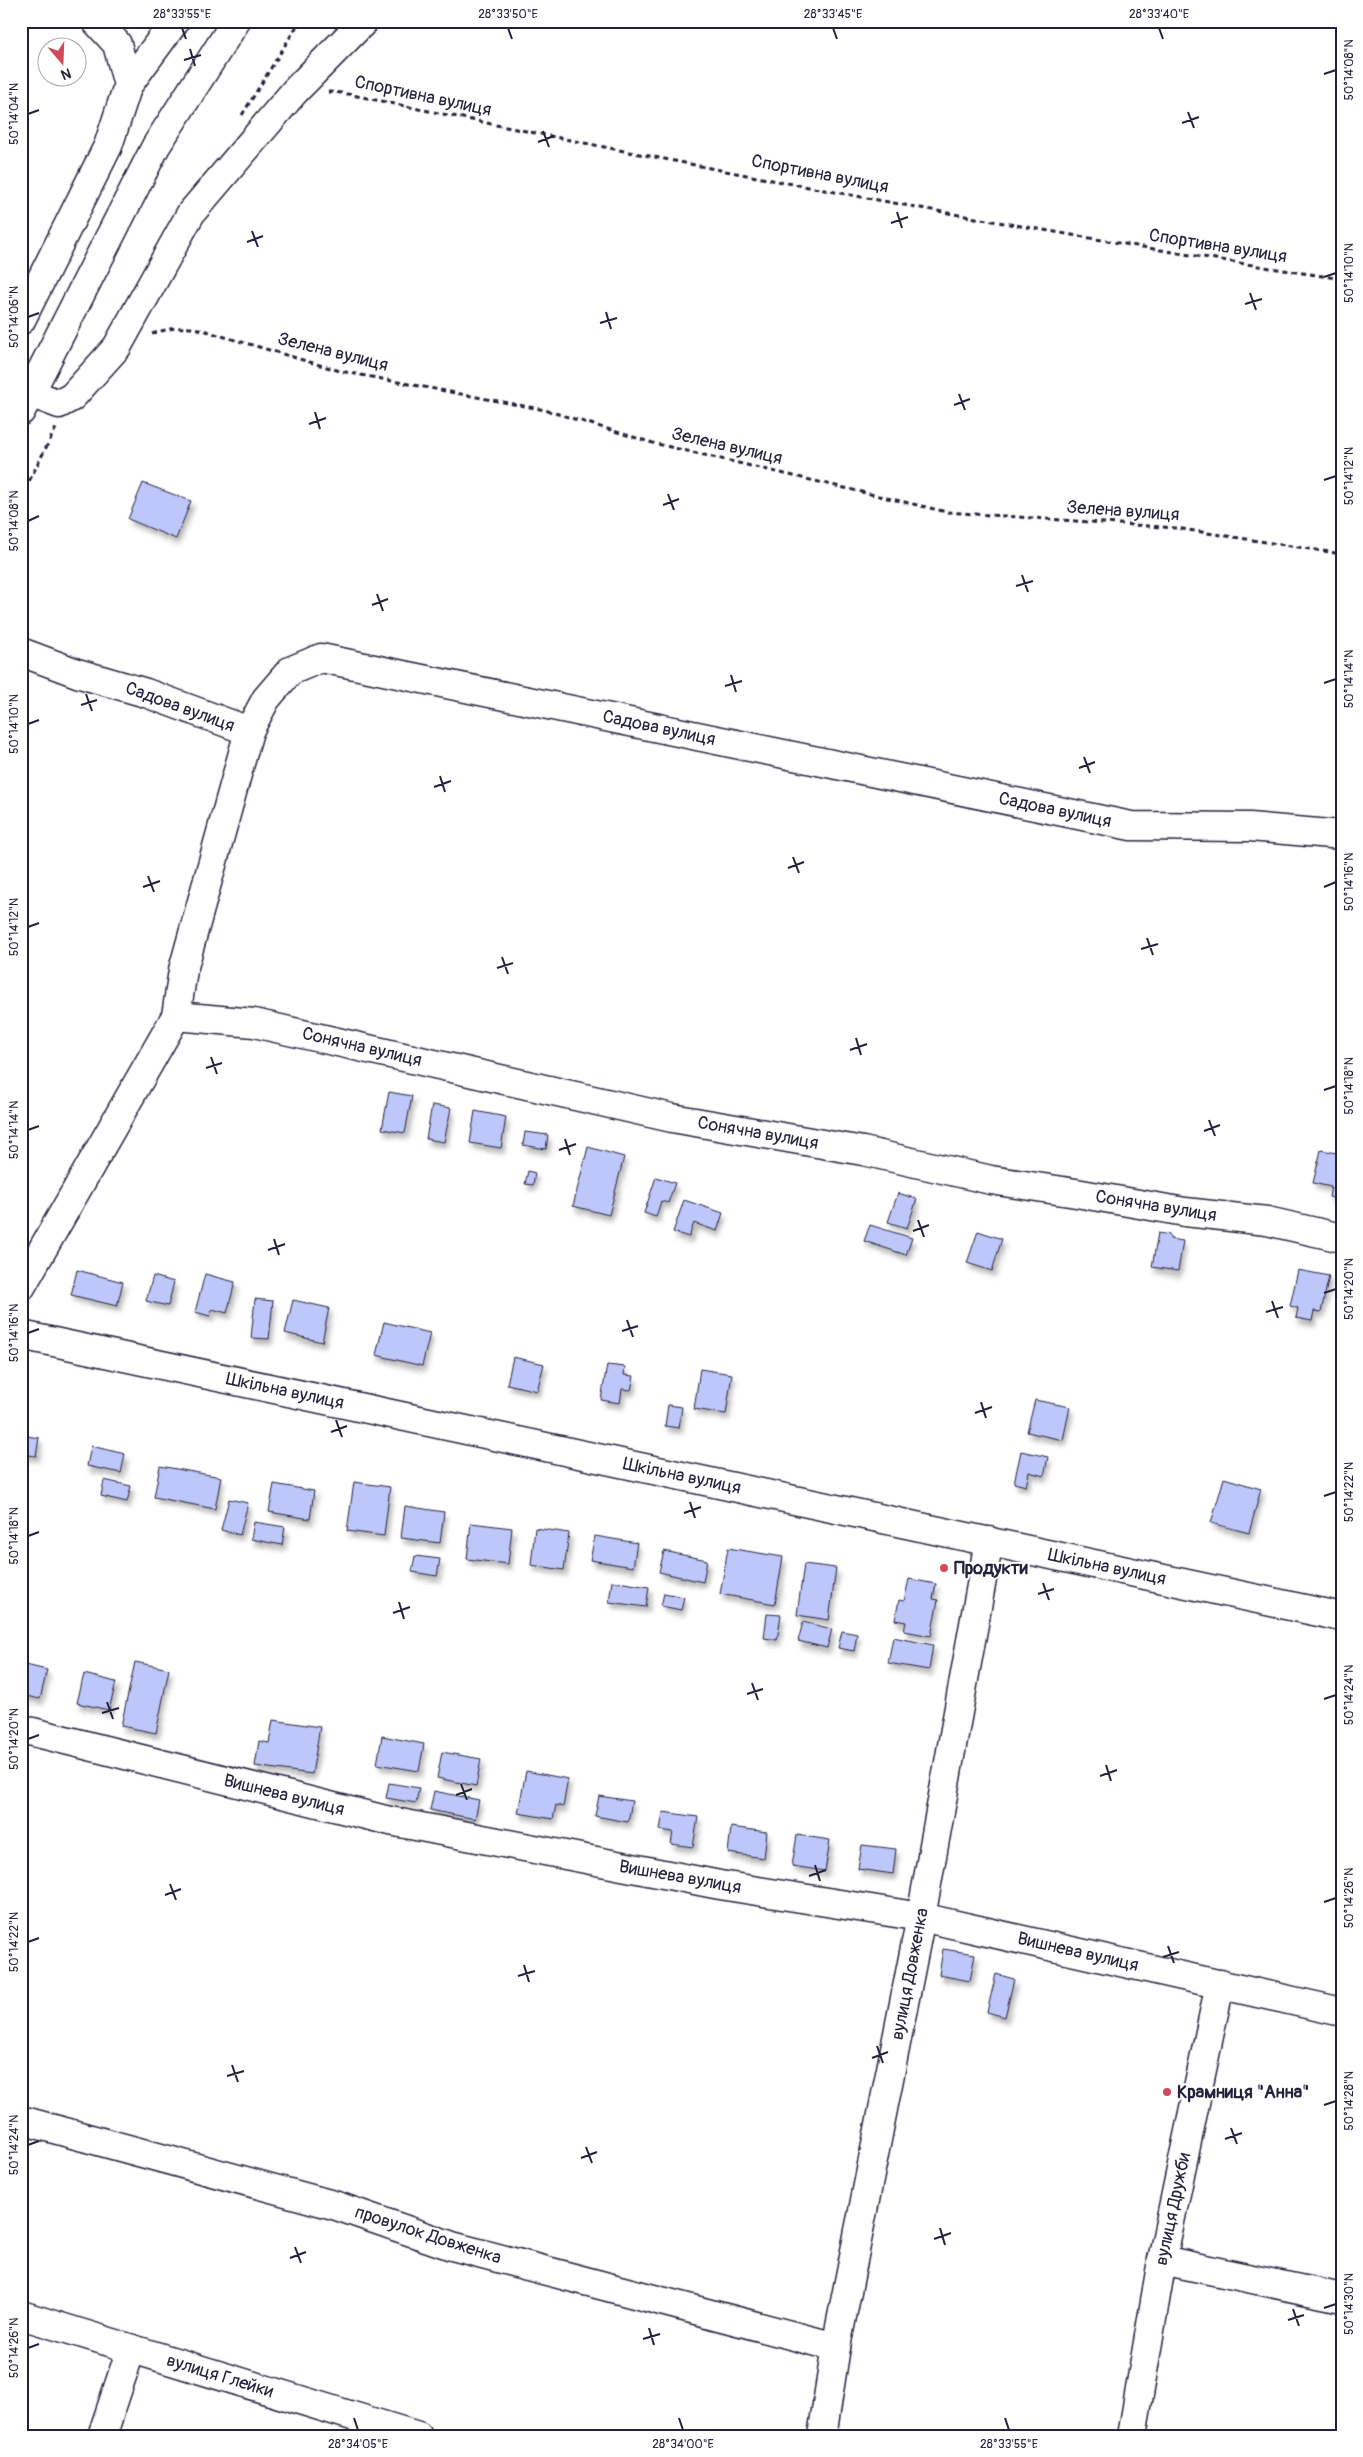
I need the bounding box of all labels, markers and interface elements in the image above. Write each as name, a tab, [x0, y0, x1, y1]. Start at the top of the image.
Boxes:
text: 28°33'55"E	[153, 7, 211, 22]
text: 28°33'50"E	[478, 7, 538, 22]
text: 28°33'45"E	[804, 7, 862, 22]
text: 28°33'40"E	[1129, 7, 1189, 22]
north arrow	[38, 38, 88, 88]
text: 50°14'08"N	[1342, 39, 1357, 101]
text: N	[59, 64, 73, 83]
street label: Спортивна вулиця	[352, 70, 494, 122]
text: 50°14'04"N	[7, 83, 22, 145]
street label: Спортивна вулиця	[749, 149, 891, 199]
street label: Спортивна вулиця	[1147, 224, 1289, 268]
text: 50°14'10"N	[1342, 243, 1357, 303]
text: 50°14'06"N	[7, 286, 22, 348]
street label: Зелена вулиця	[275, 327, 391, 377]
street label: Зелена вулиця	[669, 422, 785, 470]
text: 50°14'12"N	[1342, 447, 1357, 505]
text: 50°14'08"N	[7, 490, 22, 552]
street label: Зелена вулиця	[1066, 496, 1180, 526]
text: 50°14'14"N	[1342, 650, 1357, 708]
street label: Садова вулиця	[122, 677, 238, 737]
text: 50°14'10"N	[7, 694, 22, 754]
street label: Садова вулиця	[600, 705, 718, 751]
street label: Садова вулиця	[996, 787, 1114, 833]
text: 50°14'16"N	[1342, 853, 1357, 911]
text: 50°14'12"N	[7, 898, 22, 956]
street label: Сонячна вулиця	[300, 1022, 424, 1072]
text: 50°14'18"N	[1342, 1057, 1357, 1115]
text: 50°14'14"N	[7, 1101, 22, 1159]
street label: Сонячна вулиця	[696, 1111, 820, 1155]
street label: Сонячна вулиця	[1094, 1185, 1218, 1227]
text: 50°14'20"N	[1342, 1258, 1357, 1320]
text: 50°14'16"N	[7, 1304, 22, 1362]
street label: Шкільна вулиця	[224, 1367, 346, 1415]
street label: Шкільна вулиця	[621, 1452, 743, 1500]
text: 50°14'22"N	[1342, 1462, 1357, 1522]
text: 50°14'18"N	[7, 1507, 22, 1565]
street label: Шкільна вулиця	[1046, 1543, 1168, 1591]
place label: Продукти	[954, 1557, 1028, 1580]
marker: Продукти	[938, 1562, 950, 1574]
text: 50°14'24"N	[1342, 1665, 1357, 1725]
text: 50°14'20"N	[7, 1708, 22, 1770]
street label: Вишнева вулиця	[221, 1769, 347, 1821]
street label: Вишнева вулиця	[617, 1855, 743, 1899]
text: 50°14'26"N	[1342, 1868, 1357, 1928]
street label: вулиця Довженка	[886, 1906, 934, 2042]
text: 50°14'22"N	[7, 1912, 22, 1972]
street label: Вишнева вулиця	[1015, 1927, 1141, 1977]
text: 50°14'28"N	[1342, 2071, 1357, 2131]
place label: Крамниця "Анна"	[1177, 2081, 1309, 2104]
marker: Крамниця "Анна"	[1161, 2086, 1173, 2098]
text: 50°14'24"N	[7, 2115, 22, 2175]
street label: вулиця Дружби	[1150, 2151, 1196, 2267]
street label: провулок Довженка	[352, 2200, 504, 2270]
text: 50°14'30"N	[1342, 2273, 1357, 2335]
text: 50°14'26"N	[7, 2318, 22, 2378]
street label: вулиця Глейки	[164, 2349, 276, 2403]
text: 28°34'05"E	[328, 2437, 388, 2452]
text: 28°34'00"E	[652, 2437, 714, 2452]
text: 28°33'55"E	[980, 2437, 1038, 2452]

